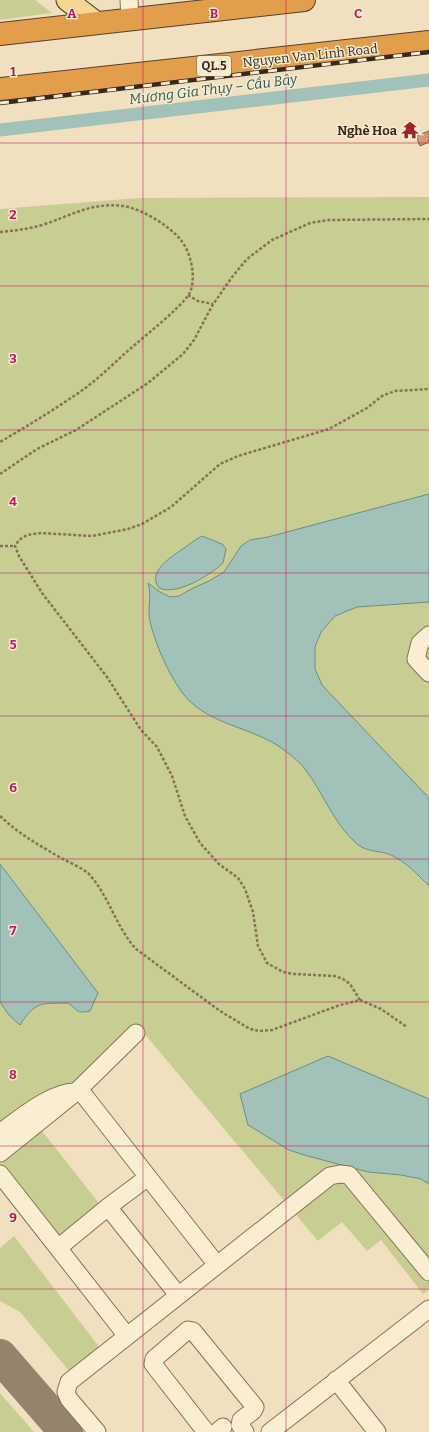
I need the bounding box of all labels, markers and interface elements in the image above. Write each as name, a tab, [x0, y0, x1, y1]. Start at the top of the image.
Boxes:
text: A	[67, 6, 77, 21]
text: B	[210, 6, 218, 21]
text: C	[354, 6, 362, 21]
street label: Nguyen Van Linh Road	[242, 41, 379, 70]
road number: QL.5	[197, 56, 231, 76]
text: 1	[10, 64, 16, 79]
water label: Mương Gia Thụy – Cầu Bây	[128, 71, 299, 108]
temple icon: Nghè Hoa	[400, 120, 420, 140]
place label: Nghè Hoa	[337, 123, 398, 138]
text: 2	[9, 207, 17, 222]
text: 3	[9, 351, 17, 366]
text: 4	[9, 494, 17, 509]
text: 5	[9, 637, 17, 652]
text: 6	[9, 780, 17, 795]
text: 7	[10, 923, 17, 938]
text: 8	[9, 1067, 17, 1082]
text: 9	[9, 1210, 17, 1225]

